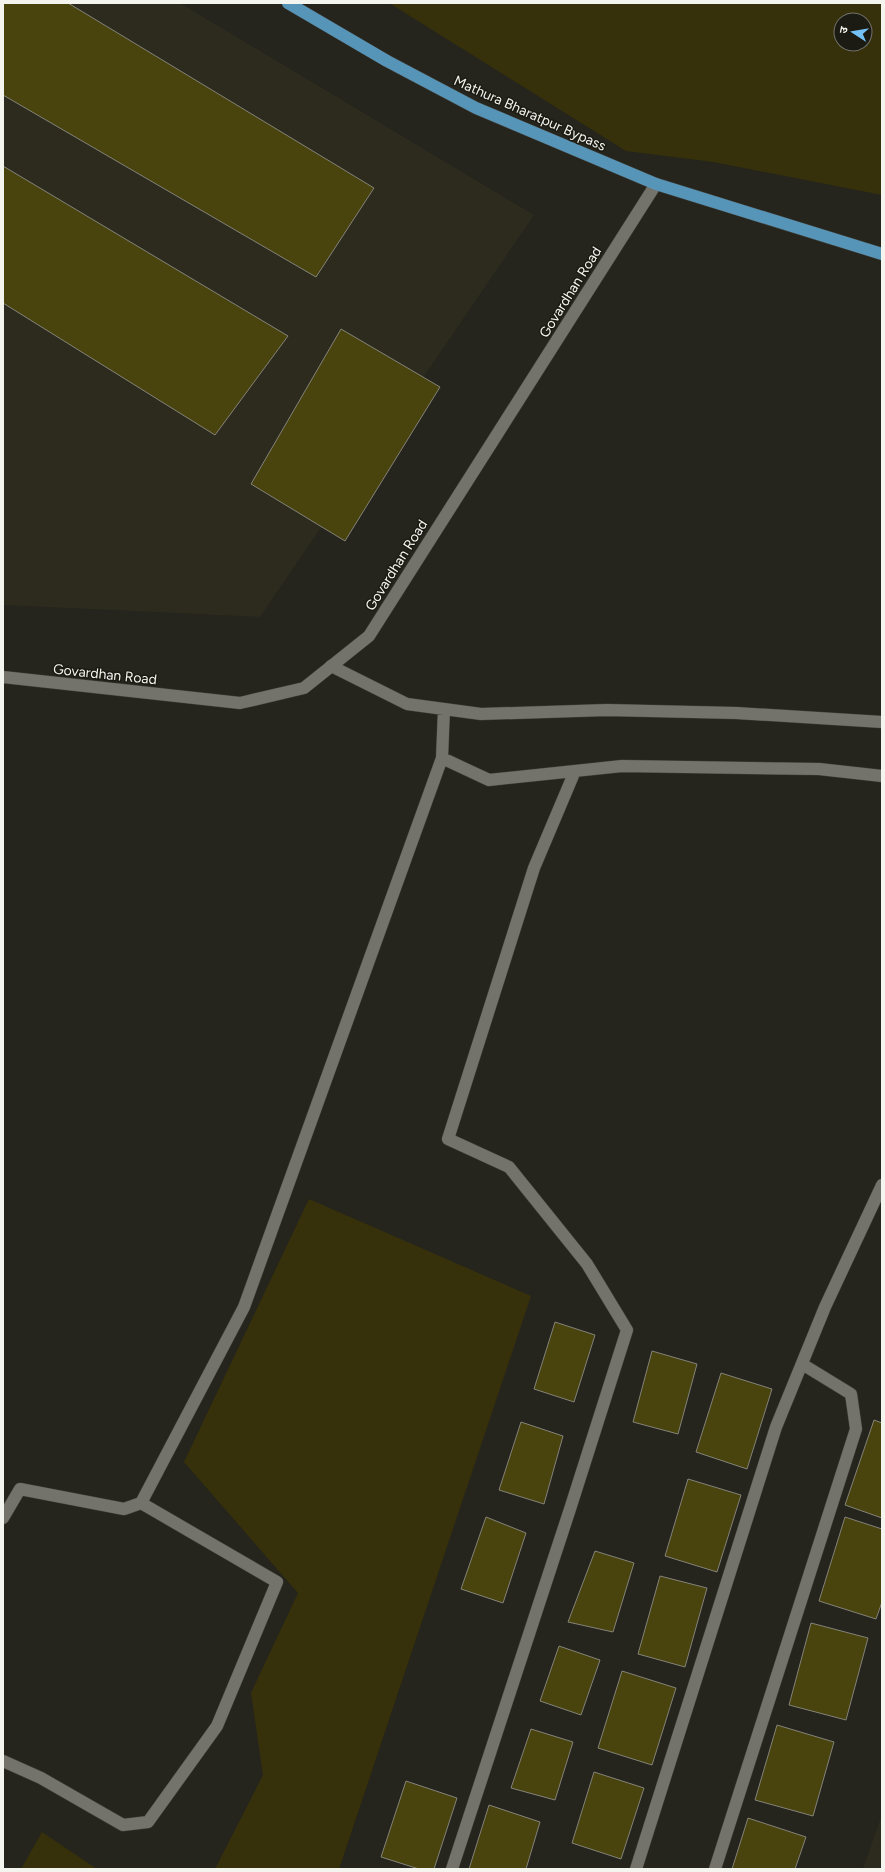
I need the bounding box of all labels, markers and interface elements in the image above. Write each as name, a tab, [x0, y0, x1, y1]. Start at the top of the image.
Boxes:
north arrow	[833, 12, 873, 52]
text: उ	[837, 25, 851, 35]
street label: Mathura Bharatpur Bypass	[451, 72, 608, 155]
street label: Govardhan Road	[536, 244, 605, 341]
street label: Govardhan Road	[362, 517, 431, 614]
street label: Govardhan Road	[52, 661, 158, 688]

